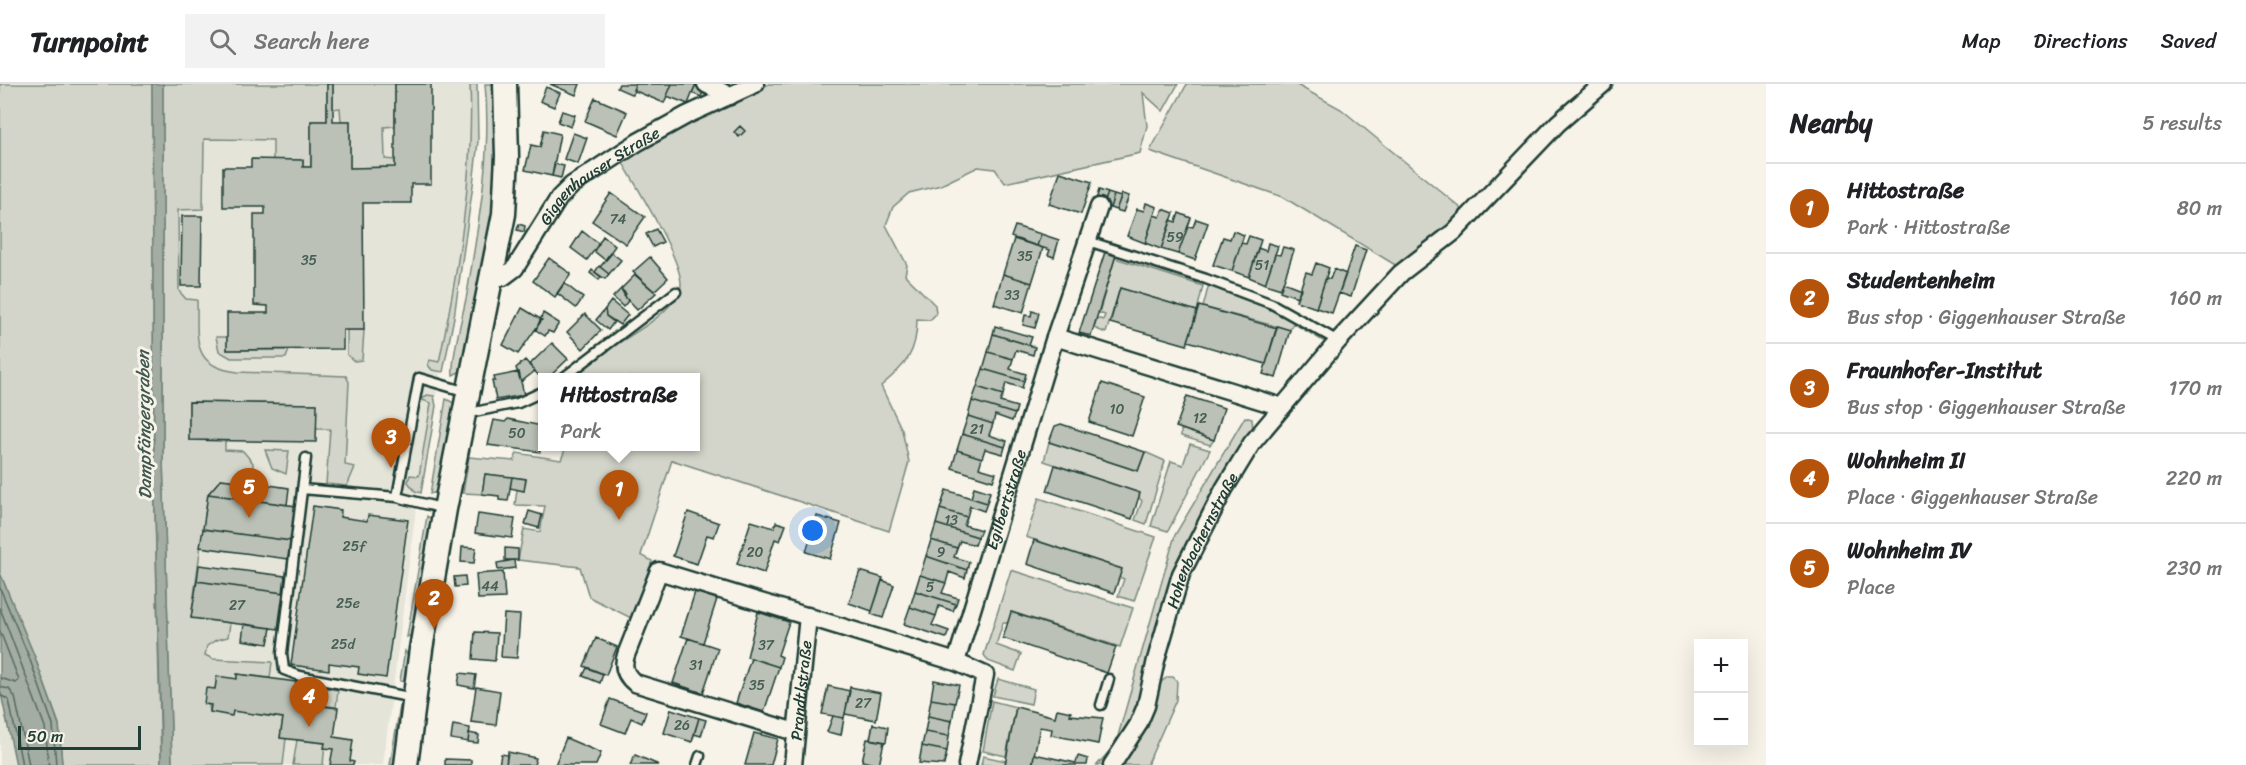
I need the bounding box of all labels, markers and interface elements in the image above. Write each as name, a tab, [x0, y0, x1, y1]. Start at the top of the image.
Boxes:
search box	[185, 14, 605, 68]
text: Turnpoint	[30, 17, 149, 66]
text: Search here	[254, 22, 370, 61]
text: Map	[1962, 22, 2000, 60]
text: Directions	[2033, 22, 2128, 60]
text: Saved	[2161, 22, 2216, 60]
icon: search	[206, 25, 239, 58]
text: Nearby	[1790, 100, 1872, 146]
text: 5 results	[2143, 106, 2222, 141]
street label: Giggenhauser Straße	[531, 119, 665, 231]
text: Hittostraße	[1847, 171, 1964, 210]
text: 1	[1805, 191, 1814, 226]
text: 80 m	[2177, 191, 2222, 226]
house number: 74	[610, 207, 627, 232]
text: Park · Hittostraße	[1847, 210, 2010, 245]
house number: 59	[1166, 225, 1184, 250]
house number: 35	[1017, 244, 1034, 269]
house number: 35	[301, 248, 318, 273]
house number: 51	[1255, 253, 1269, 278]
text: Studentenheim	[1847, 261, 1995, 300]
text: 2	[1804, 281, 1815, 316]
text: 160 m	[2169, 281, 2222, 316]
house number: 33	[1004, 283, 1020, 308]
text: Bus stop · Giggenhauser Straße	[1847, 300, 2126, 335]
water label: Dampfängergraben	[127, 348, 161, 500]
text: Fraunhofer-Institut	[1847, 351, 2042, 390]
text: 3	[1804, 371, 1815, 406]
text: 170 m	[2169, 371, 2222, 406]
popup	[538, 373, 700, 451]
text: Hittostraße	[560, 375, 678, 414]
text: Bus stop · Giggenhauser Straße	[1847, 390, 2126, 425]
house number: 10	[1110, 397, 1125, 422]
house number: 12	[1193, 406, 1207, 431]
text: Park	[560, 414, 601, 449]
house number: 21	[970, 417, 984, 442]
pin: 3	[372, 418, 410, 468]
house number: 50	[508, 421, 526, 446]
text: Wohnheim II	[1847, 441, 1966, 480]
street label: Egilbertstraße	[977, 446, 1035, 553]
text: 4	[1803, 461, 1816, 496]
text: 220 m	[2166, 461, 2222, 496]
street label: Hohenbachernstraße	[1158, 466, 1246, 612]
pin: 5	[230, 468, 268, 518]
pin: 1	[600, 470, 638, 520]
text: Place · Giggenhauser Straße	[1847, 480, 2098, 515]
house number: 13	[944, 508, 958, 533]
your location	[798, 516, 827, 545]
text: Wohnheim IV	[1847, 531, 1972, 570]
house number: 25f	[343, 534, 367, 559]
house number: 20	[747, 540, 764, 565]
house number: 9	[937, 540, 946, 565]
text: 5	[1803, 551, 1816, 586]
text: 230 m	[2166, 551, 2222, 586]
text: Place	[1847, 570, 1895, 605]
house number: 44	[481, 574, 499, 599]
house number: 5	[926, 575, 935, 600]
pin: 2	[414, 580, 454, 629]
house number: 25e	[336, 591, 360, 616]
house number: 27	[229, 593, 246, 618]
house number: 25d	[331, 632, 357, 657]
house number: 37	[758, 633, 775, 658]
street label: Prandtlstraße	[782, 639, 820, 742]
map controls	[1694, 639, 1748, 747]
button: +	[1694, 639, 1748, 693]
house number: 31	[689, 653, 703, 678]
house number: 35	[749, 673, 766, 698]
pin: 4	[290, 678, 328, 727]
house number: 27	[855, 691, 872, 716]
button: −	[1694, 693, 1748, 747]
house number: 26	[674, 713, 690, 738]
text: 50 m	[27, 722, 63, 751]
scale bar	[18, 723, 141, 750]

